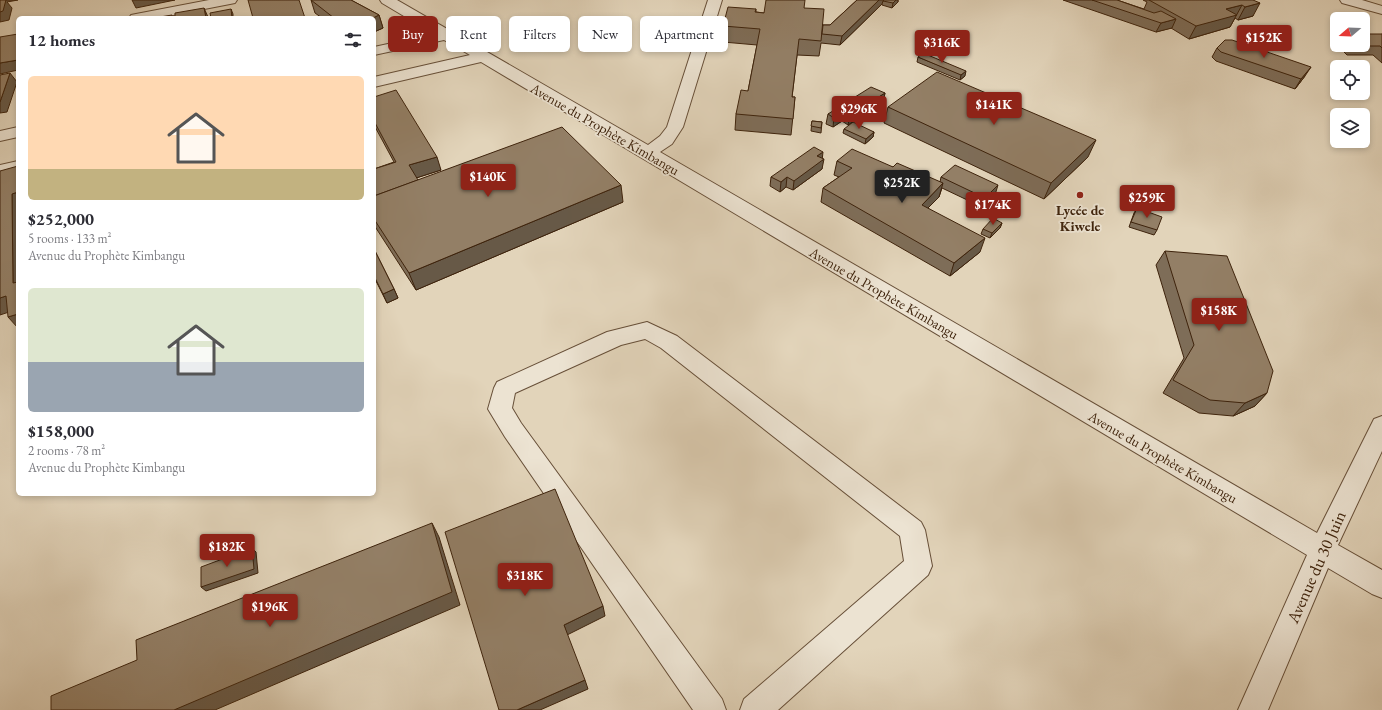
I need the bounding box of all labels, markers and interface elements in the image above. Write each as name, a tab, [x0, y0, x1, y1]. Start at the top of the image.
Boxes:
north arrow	[1330, 12, 1370, 52]
map controls	[1330, 12, 1370, 148]
chip: Buy	[388, 16, 438, 52]
chip: Rent	[446, 16, 501, 52]
chip: Filters	[509, 16, 570, 52]
chip: New	[578, 16, 632, 52]
chip: Apartment	[640, 16, 728, 52]
pin: $152K	[1236, 25, 1292, 59]
text: 12 homes	[28, 29, 95, 51]
icon: filters	[342, 29, 364, 51]
text: $152K	[1246, 29, 1282, 46]
pin: $316K	[914, 30, 970, 64]
text: $316K	[924, 34, 960, 51]
button: locate	[1330, 60, 1370, 100]
street label: Avenue du Prophète Kimbangu	[526, 78, 683, 179]
pin: $141K	[966, 92, 1022, 126]
pin: $296K	[831, 96, 887, 130]
text: $141K	[976, 96, 1012, 113]
text: $296K	[841, 100, 877, 117]
icon: home	[160, 102, 232, 174]
button: layers	[1330, 108, 1370, 148]
pin: $140K	[460, 164, 516, 198]
text: $140K	[470, 168, 506, 185]
pin: $252K	[874, 170, 930, 204]
text: $252K	[884, 174, 920, 191]
pin: $259K	[1119, 185, 1175, 219]
text: $259K	[1129, 189, 1165, 206]
marker: Lycée de Kiwele	[1075, 190, 1085, 200]
pin: $174K	[965, 192, 1021, 226]
text: $174K	[975, 196, 1011, 213]
place label: Lycée de Kiwele	[1056, 201, 1104, 235]
text: $252,000	[28, 208, 94, 230]
text: 5 rooms · 133 m²	[28, 230, 112, 247]
street label: Avenue du Prophète Kimbangu	[805, 242, 962, 343]
text: Avenue du Prophète Kimbangu	[28, 247, 185, 264]
pin: $158K	[1191, 298, 1247, 332]
text: $158K	[1201, 302, 1237, 319]
icon: home	[160, 314, 232, 386]
street label: Avenue du Prophète Kimbangu	[1084, 406, 1241, 507]
text: $158,000	[28, 420, 94, 442]
text: 2 rooms · 78 m²	[28, 442, 105, 459]
text: Avenue du Prophète Kimbangu	[28, 459, 185, 476]
street label: Avenue du 30 Juin	[1281, 507, 1351, 628]
pin: $182K	[199, 534, 255, 568]
text: $182K	[209, 538, 245, 555]
pin: $318K	[497, 563, 553, 597]
text: $318K	[507, 567, 543, 584]
pin: $196K	[242, 594, 298, 628]
text: $196K	[252, 598, 288, 615]

